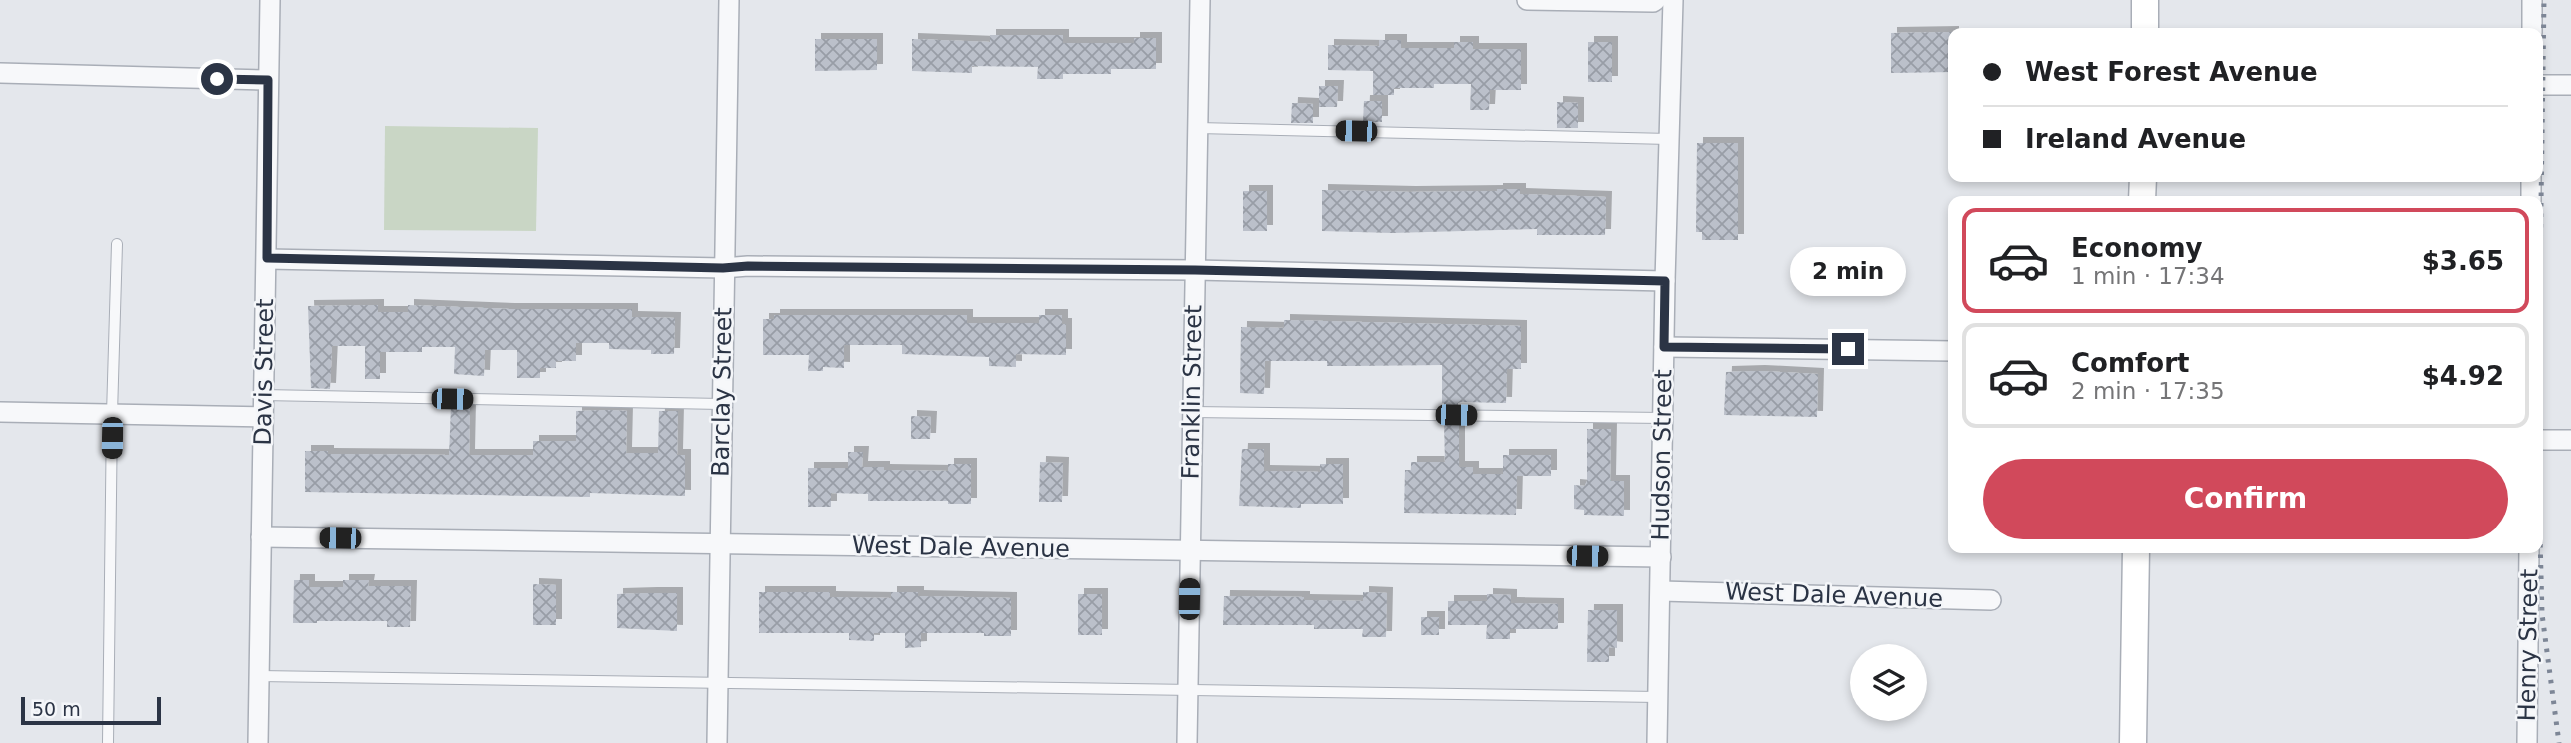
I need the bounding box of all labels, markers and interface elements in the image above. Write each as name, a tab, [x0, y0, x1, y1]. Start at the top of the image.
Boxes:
text: West Forest Avenue	[2025, 57, 2318, 87]
route start	[201, 63, 233, 95]
car	[1335, 120, 1378, 142]
text: Ireland Avenue	[2025, 124, 2246, 154]
icon: car	[1987, 229, 2050, 292]
text: Economy	[2071, 233, 2202, 263]
text: $3.65	[2422, 246, 2504, 276]
callout: 2 min	[1790, 247, 1906, 296]
text: 2 min	[1812, 258, 1884, 284]
text: 1 min · 17:34	[2071, 263, 2225, 289]
street label: Davis Street	[249, 298, 279, 446]
street label: Franklin Street	[1176, 304, 1208, 480]
street label: Barclay Street	[707, 307, 737, 477]
route end	[1832, 333, 1864, 365]
icon: car	[1987, 344, 2050, 407]
text: Comfort	[2071, 348, 2189, 378]
text: $4.92	[2422, 361, 2504, 391]
street label: Hudson Street	[1647, 369, 1677, 541]
text: 2 min · 17:35	[2071, 378, 2225, 404]
car	[431, 388, 474, 410]
car	[1435, 404, 1478, 426]
car	[102, 417, 123, 459]
button: Confirm	[1983, 459, 2508, 539]
car	[319, 527, 362, 549]
street label: West Dale Avenue	[852, 531, 1070, 563]
car	[1566, 545, 1609, 567]
street label: Henry Street	[2513, 568, 2543, 722]
street label: West Dale Avenue	[1725, 577, 1943, 613]
car	[1179, 578, 1200, 620]
map controls	[1850, 644, 1927, 721]
button: layers	[1850, 644, 1927, 721]
scale bar	[21, 694, 161, 726]
text: 50 m	[32, 698, 81, 720]

